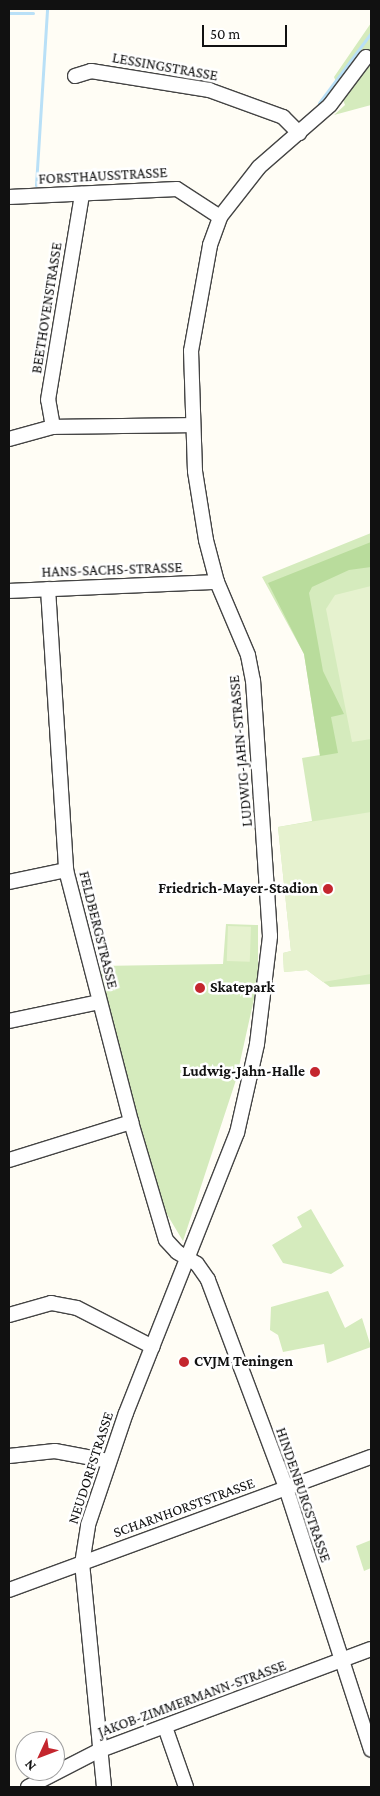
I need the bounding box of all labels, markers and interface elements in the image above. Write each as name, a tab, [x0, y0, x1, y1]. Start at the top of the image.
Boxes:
scale bar	[205, 15, 290, 47]
text: 50 m	[210, 26, 240, 42]
street label: LESSINGSTRASSE	[111, 49, 219, 85]
street label: FORSTHAUSSTRASSE	[38, 164, 168, 188]
street label: BEETHOVENSTRASSE	[28, 241, 66, 375]
street label: HANS-SACHS-STRASSE	[41, 559, 183, 581]
street label: LUDWIG-JAHN-STRASSE	[225, 674, 257, 828]
street label: FELDBERGSTRASSE	[75, 869, 121, 991]
place label: Friedrich-Mayer-Stadion	[158, 880, 318, 898]
marker: Friedrich-Mayer-Stadion	[322, 883, 334, 895]
place label: Skatepark	[210, 979, 275, 997]
marker: Skatepark	[194, 982, 206, 994]
place label: Ludwig-Jahn-Halle	[182, 1063, 305, 1081]
marker: Ludwig-Jahn-Halle	[309, 1066, 321, 1078]
place label: CVJM Teningen	[194, 1353, 293, 1371]
marker: CVJM Teningen	[178, 1356, 190, 1368]
street label: NEUDORFSTRASSE	[64, 1410, 118, 1526]
street label: HINDENBURGSTRASSE	[271, 1425, 335, 1565]
street label: SCHARNHORSTSTRASSE	[111, 1474, 257, 1542]
street label: JAKOB-ZIMMERMANN-STRASSE	[96, 1657, 288, 1741]
north arrow	[15, 1731, 65, 1781]
text: N	[21, 1757, 39, 1775]

